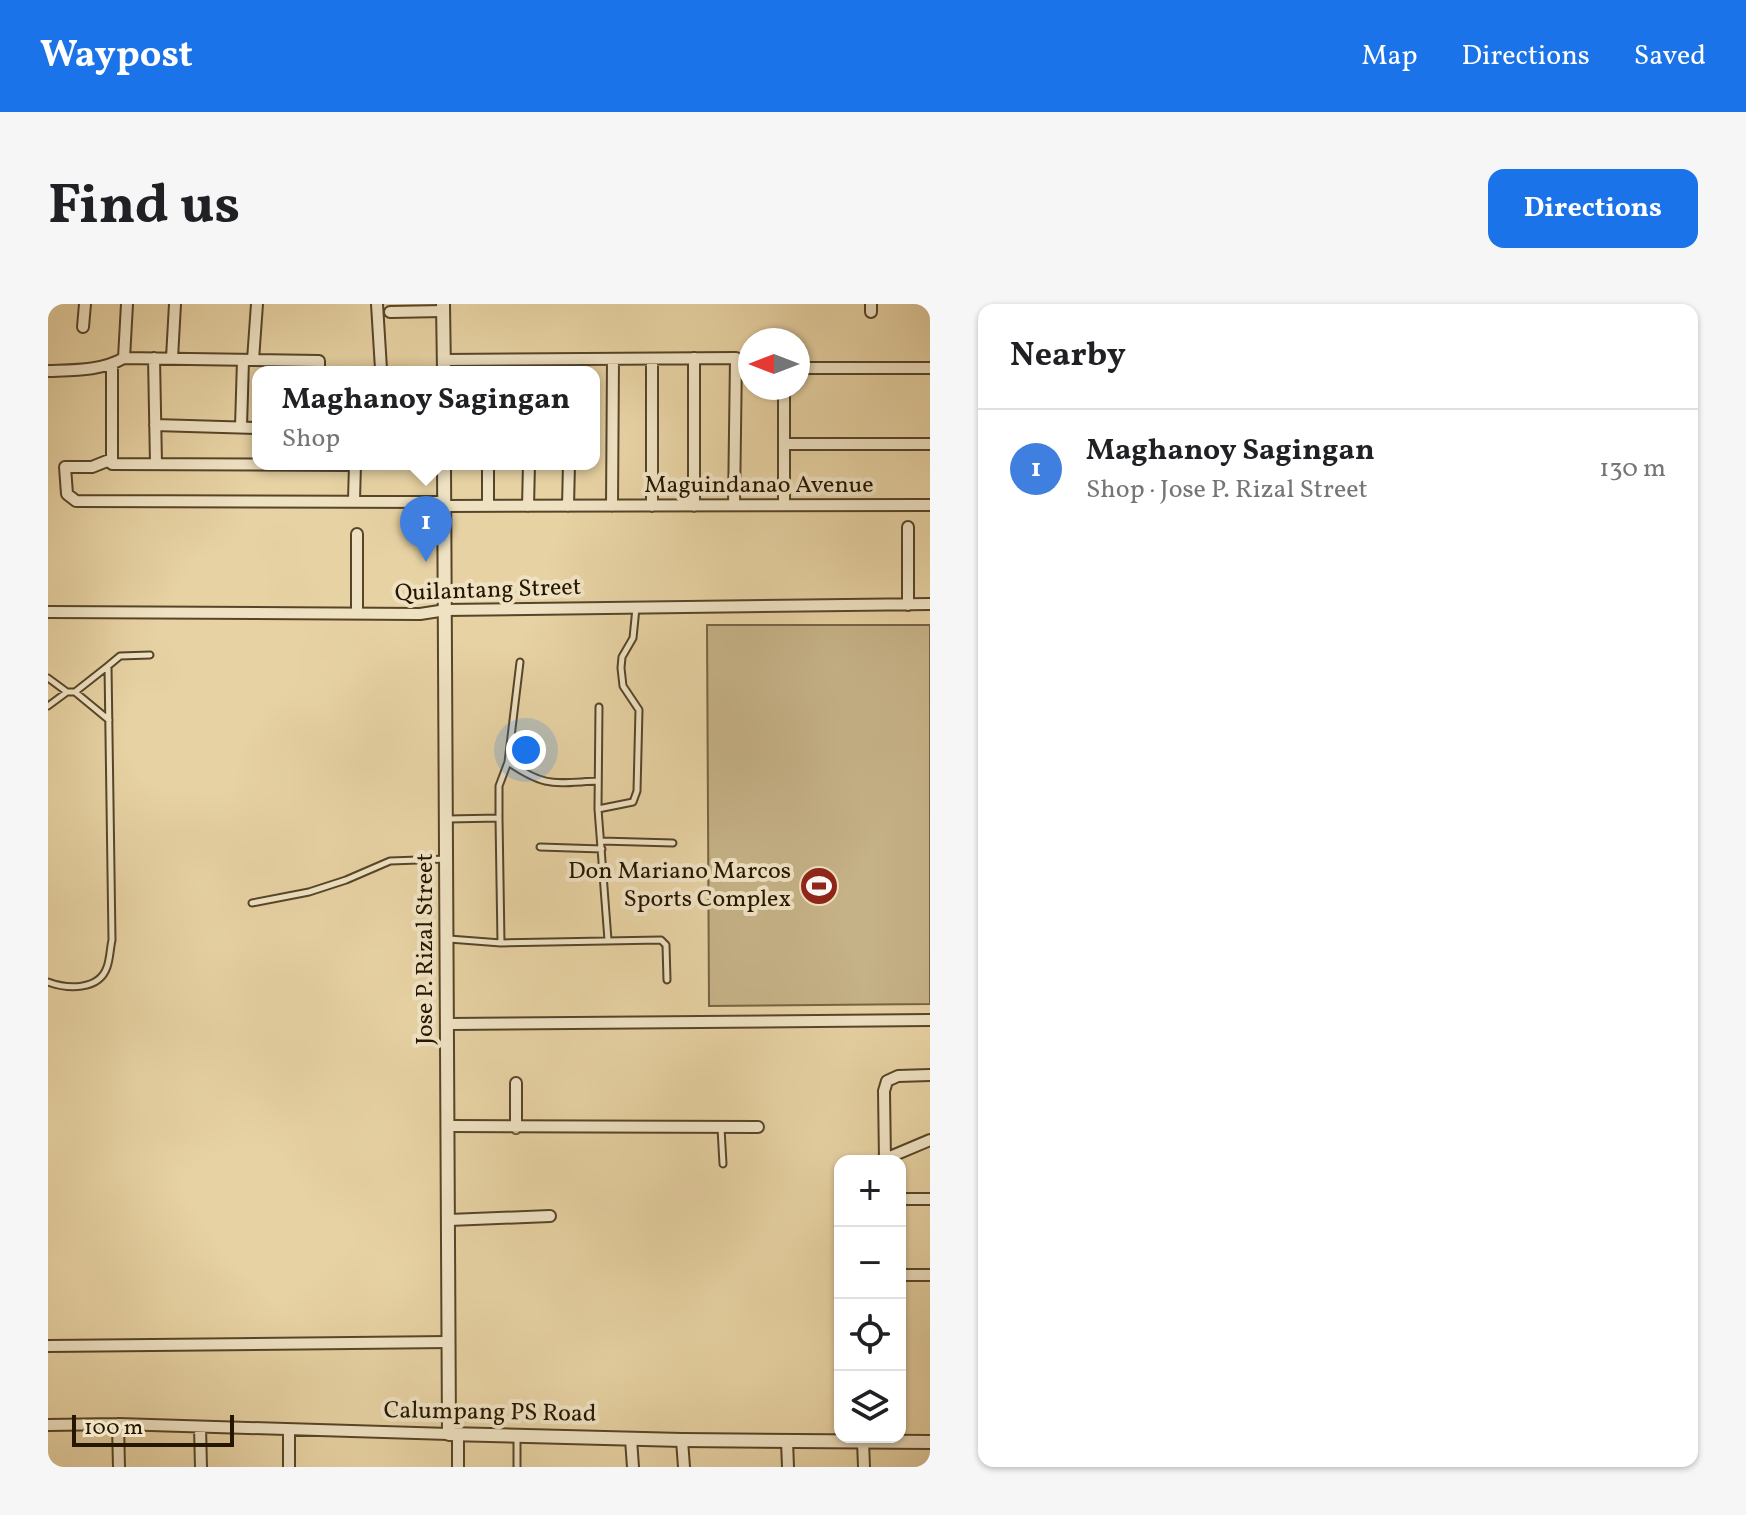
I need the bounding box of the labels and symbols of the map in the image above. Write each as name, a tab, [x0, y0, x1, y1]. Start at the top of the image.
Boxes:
north arrow	[738, 328, 810, 400]
street label: Maguindanao Avenue	[644, 469, 874, 503]
pin: 1	[400, 496, 452, 562]
street label: Quilantang Street	[394, 571, 582, 611]
your location	[506, 730, 546, 770]
street label: Jose P. Rizal Street	[409, 853, 443, 1045]
place label: Don Mariano Marcos Sports Complex	[568, 855, 791, 917]
sports icon: Don Mariano Marcos Sports Complex	[798, 865, 840, 907]
street label: Calumpang PS Road	[383, 1394, 597, 1432]
scale bar	[72, 1411, 234, 1447]

